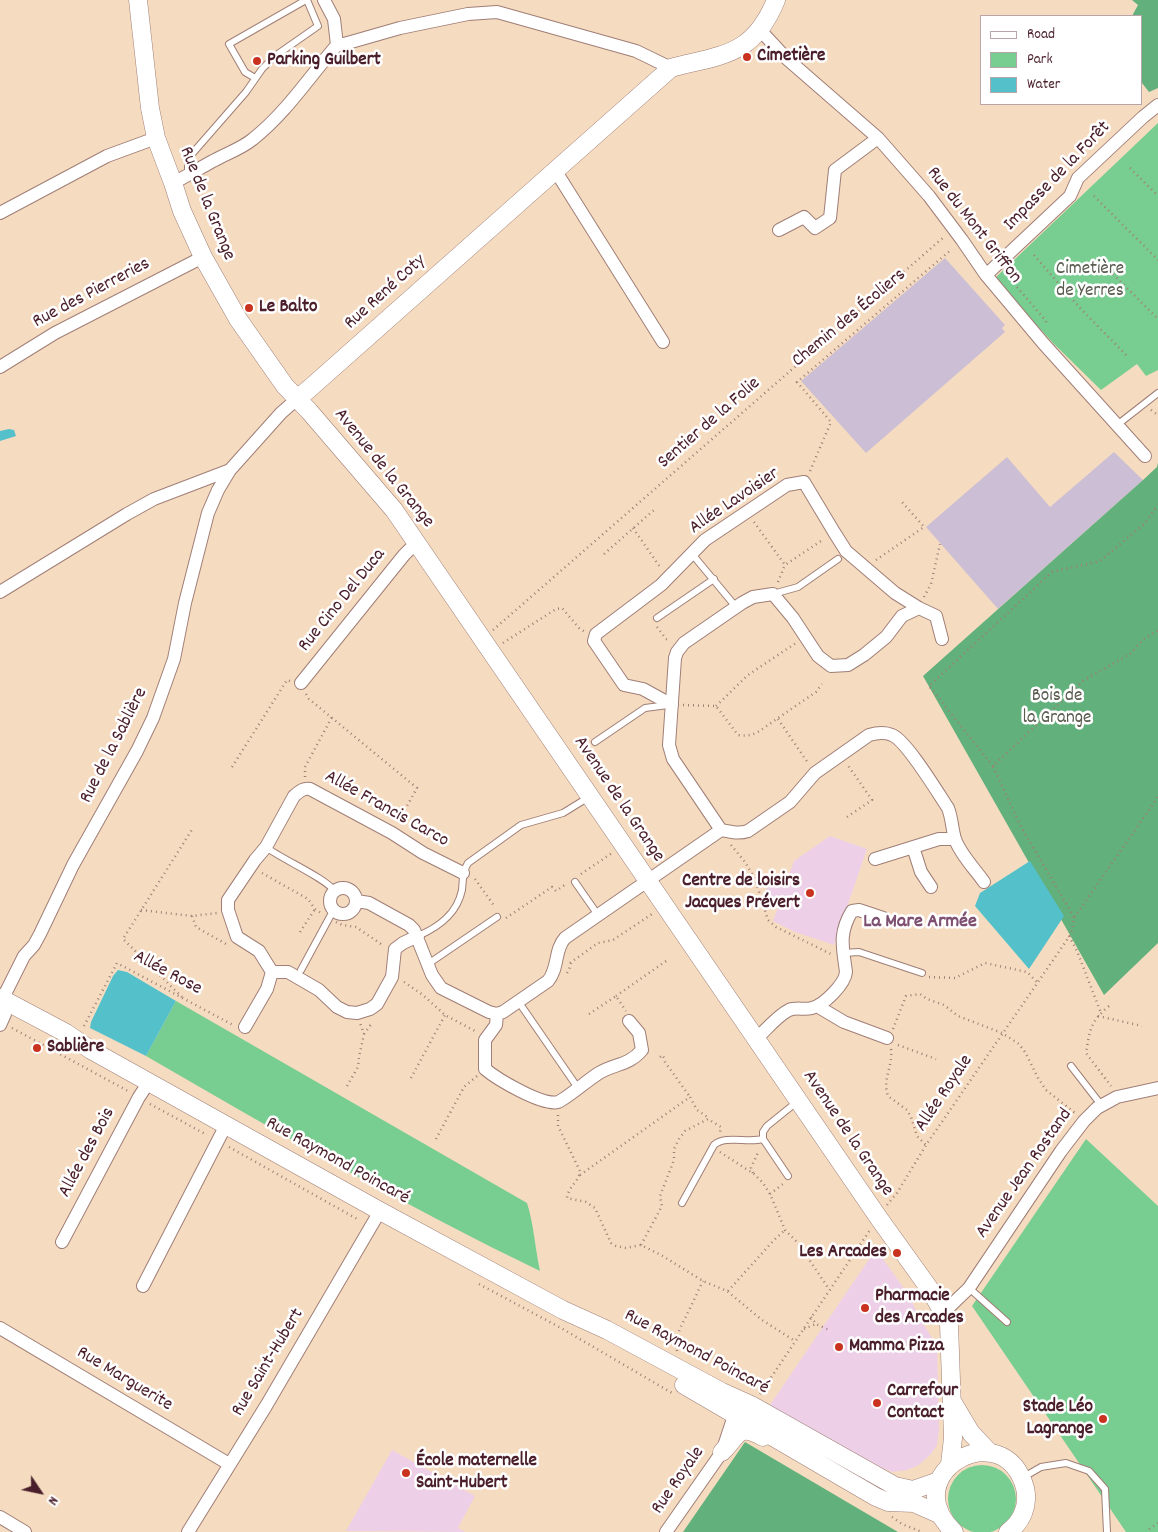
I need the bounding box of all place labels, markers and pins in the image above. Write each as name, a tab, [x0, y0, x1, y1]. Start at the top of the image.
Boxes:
place label: Cimetière	[757, 46, 825, 68]
place label: Parking Guilbert	[267, 50, 381, 72]
marker: Cimetière	[741, 51, 753, 63]
marker: Parking Guilbert	[251, 55, 263, 67]
place label: Le Balto	[259, 297, 317, 319]
marker: Le Balto	[243, 302, 255, 314]
place label: Centre de loisirs Jacques Prévert	[682, 871, 800, 915]
marker: Centre de loisirs Jacques Prévert	[804, 887, 816, 899]
place label: Sablière	[47, 1037, 104, 1059]
marker: Sablière	[31, 1042, 43, 1054]
place label: Les Arcades	[799, 1242, 887, 1264]
marker: Les Arcades	[891, 1247, 903, 1259]
place label: Pharmacie des Arcades	[875, 1286, 964, 1330]
marker: Pharmacie des Arcades	[859, 1302, 871, 1314]
place label: Mamma Pizza	[849, 1336, 944, 1358]
marker: Mamma Pizza	[833, 1341, 845, 1353]
place label: Carrefour Contact	[887, 1381, 958, 1425]
marker: Carrefour Contact	[871, 1397, 883, 1409]
place label: Stade Léo Lagrange	[1023, 1397, 1093, 1441]
marker: Stade Léo Lagrange	[1097, 1413, 1109, 1425]
place label: École maternelle Saint-Hubert	[416, 1451, 537, 1495]
marker: École maternelle Saint-Hubert	[400, 1467, 412, 1479]

